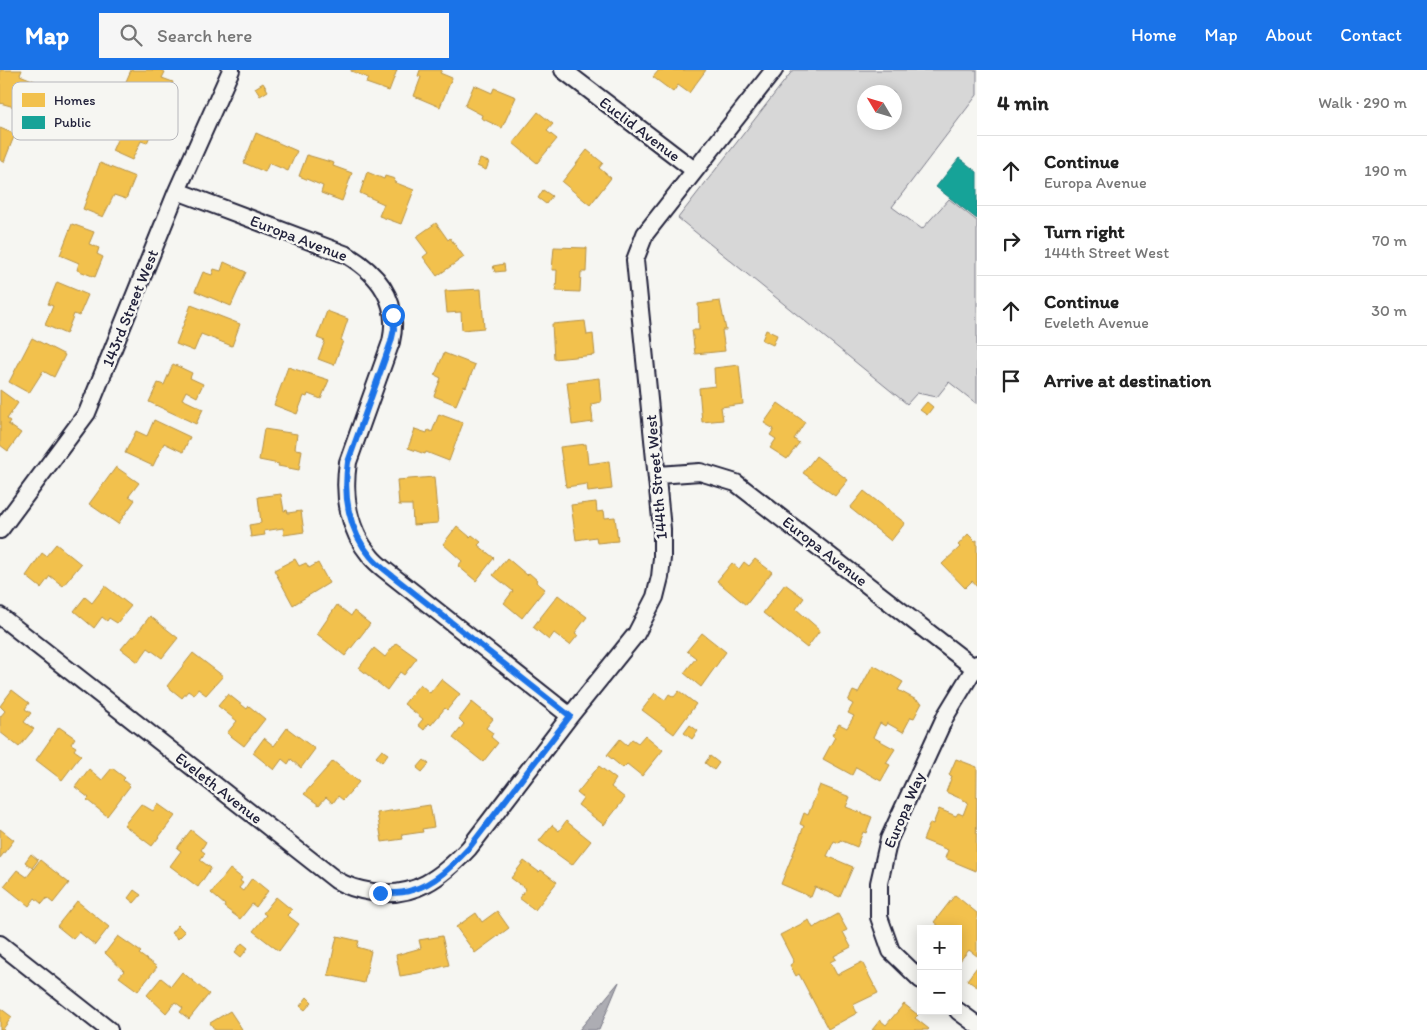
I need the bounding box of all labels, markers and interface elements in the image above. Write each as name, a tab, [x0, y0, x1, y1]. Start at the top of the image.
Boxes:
search box	[99, 13, 449, 58]
text: Map	[25, 21, 69, 50]
icon: search	[117, 21, 145, 49]
text: Search here	[157, 24, 252, 47]
text: Home	[1131, 24, 1177, 46]
text: Map	[1205, 24, 1238, 46]
text: About	[1266, 24, 1312, 46]
text: Contact	[1340, 24, 1402, 46]
legend	[12, 82, 178, 140]
north arrow	[857, 85, 902, 130]
text: 4 min	[997, 90, 1049, 115]
text: Homes	[54, 92, 96, 109]
street label: Euclid Avenue	[596, 92, 684, 166]
text: Walk · 290 m	[1318, 93, 1407, 112]
text: Public	[54, 114, 92, 131]
text: Continue	[1044, 150, 1119, 173]
icon: ahead	[997, 157, 1025, 185]
text: 190 m	[1364, 161, 1407, 180]
text: Europa Avenue	[1044, 173, 1147, 192]
street label: Europa Avenue	[248, 211, 351, 265]
text: Turn right	[1044, 220, 1125, 243]
icon: right	[997, 227, 1025, 255]
text: 70 m	[1372, 231, 1407, 250]
text: 144th Street West	[1044, 243, 1169, 262]
street label: 143rd Street West	[98, 246, 162, 370]
text: Continue	[1044, 290, 1119, 313]
icon: ahead	[997, 297, 1025, 325]
text: 30 m	[1371, 301, 1407, 320]
route start	[382, 304, 405, 327]
text: Eveleth Avenue	[1044, 313, 1149, 332]
icon: arrive	[997, 367, 1025, 395]
text: Arrive at destination	[1044, 369, 1211, 392]
street label: 144th Street West	[641, 414, 671, 540]
street label: Europa Avenue	[779, 512, 872, 590]
street label: Eveleth Avenue	[172, 748, 266, 828]
street label: Europa Way	[879, 769, 929, 851]
route end	[369, 882, 392, 905]
map controls	[917, 925, 962, 1015]
button: +	[917, 925, 962, 970]
button: −	[917, 970, 962, 1015]

